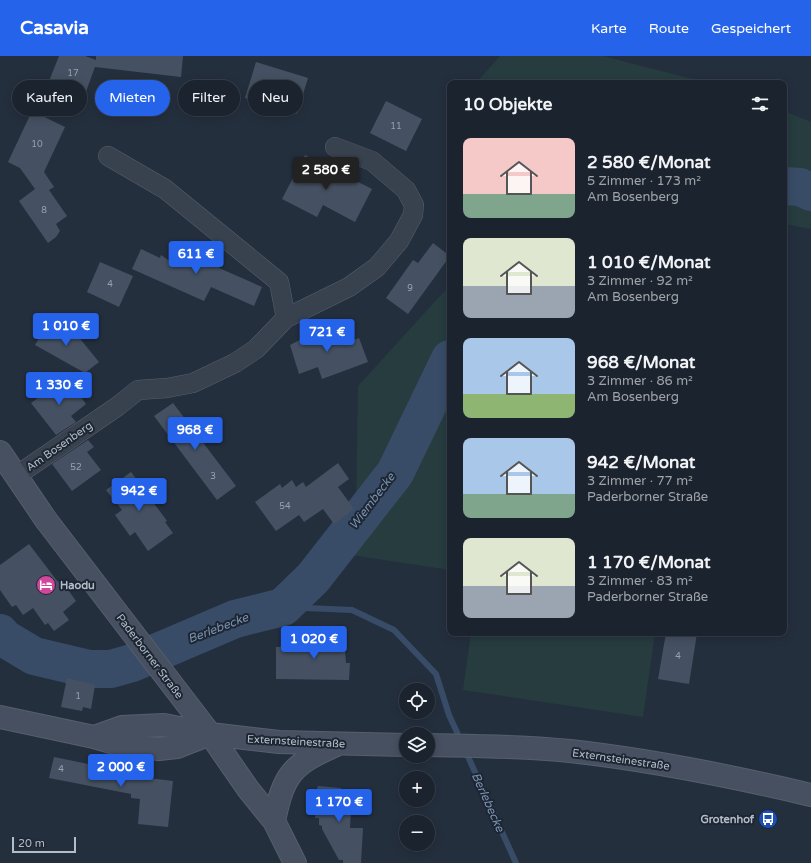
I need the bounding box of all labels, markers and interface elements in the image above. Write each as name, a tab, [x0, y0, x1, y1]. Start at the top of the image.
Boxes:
text: Casavia	[20, 17, 89, 39]
text: Karte	[591, 20, 627, 37]
text: Route	[649, 20, 689, 37]
text: Gespeichert	[711, 20, 791, 37]
house number: 17	[67, 68, 79, 79]
chip: Kaufen	[12, 80, 87, 116]
chip: Mieten	[95, 80, 170, 116]
chip: Filter	[178, 80, 240, 116]
chip: Neu	[248, 80, 303, 116]
icon: filters	[749, 93, 771, 115]
text: 10 Objekte	[463, 94, 552, 115]
house number: 11	[390, 121, 402, 132]
house number: 10	[31, 139, 43, 150]
text: 2 580 €/Monat	[587, 152, 710, 173]
icon: home	[495, 154, 543, 202]
pin: 2 580 €	[289, 157, 363, 191]
text: 2 580 €	[302, 162, 350, 178]
text: 5 Zimmer · 173 m²	[587, 173, 701, 189]
text: Am Bosenberg	[587, 189, 679, 205]
house number: 8	[41, 205, 47, 216]
pin: 611 €	[168, 241, 224, 275]
text: 611 €	[178, 246, 214, 262]
text: 1 010 €/Monat	[587, 252, 710, 273]
icon: home	[495, 254, 543, 302]
text: 3 Zimmer · 92 m²	[587, 273, 693, 289]
house number: 4	[107, 279, 113, 290]
house number: 9	[407, 283, 413, 294]
text: Am Bosenberg	[587, 289, 679, 305]
pin: 1 010 €	[29, 313, 103, 347]
text: 1 010 €	[42, 318, 90, 334]
pin: 721 €	[299, 319, 355, 353]
text: 721 €	[309, 324, 345, 340]
text: 968 €/Monat	[587, 352, 695, 373]
icon: home	[495, 354, 543, 402]
pin: 1 330 €	[22, 372, 96, 406]
text: 3 Zimmer · 86 m²	[587, 373, 693, 389]
text: 1 330 €	[35, 377, 83, 393]
text: Am Bosenberg	[587, 389, 679, 405]
pin: 968 €	[167, 417, 223, 451]
street label: Am Bosenberg	[24, 419, 95, 474]
text: 968 €	[177, 422, 213, 438]
text: 942 €/Monat	[587, 452, 695, 473]
icon: home	[495, 454, 543, 502]
house number: 52	[70, 462, 82, 473]
water label: Wiembecke	[346, 469, 398, 532]
house number: 3	[210, 471, 216, 482]
text: 3 Zimmer · 77 m²	[587, 473, 693, 489]
pin: 942 €	[111, 478, 167, 512]
text: 942 €	[121, 483, 157, 499]
text: Paderborner Straße	[587, 489, 708, 505]
house number: 54	[279, 501, 291, 512]
text: 1 170 €/Monat	[587, 552, 710, 573]
icon: home	[495, 554, 543, 602]
text: 3 Zimmer · 83 m²	[587, 573, 693, 589]
hotel icon: Haodu	[35, 574, 57, 596]
place label: Haodu	[60, 579, 95, 592]
text: Paderborner Straße	[587, 589, 708, 605]
water label: Berlebecke	[186, 610, 251, 646]
street label: Paderborner Straße	[114, 611, 186, 701]
pin: 1 020 €	[277, 626, 351, 660]
text: 1 020 €	[290, 631, 338, 647]
house number: 4	[675, 651, 681, 662]
map controls	[399, 683, 435, 851]
button: locate	[399, 683, 435, 719]
house number: 1	[75, 691, 81, 702]
button: layers	[399, 727, 435, 763]
street label: Externsteinestraße	[247, 732, 345, 751]
street label: Externsteinestraße	[571, 746, 670, 773]
pin: 2 000 €	[84, 754, 158, 788]
text: 2 000 €	[97, 759, 145, 775]
house number: 4	[58, 764, 64, 775]
water label: Berlebecke	[469, 770, 508, 835]
button: +	[399, 771, 435, 807]
pin: 1 170 €	[302, 789, 376, 823]
text: 1 170 €	[315, 794, 363, 810]
bus stop icon: Grotenhof	[757, 808, 779, 830]
place label: Grotenhof	[700, 813, 755, 826]
button: −	[399, 815, 435, 851]
scale bar	[12, 835, 76, 854]
text: 20 m	[18, 837, 45, 850]

